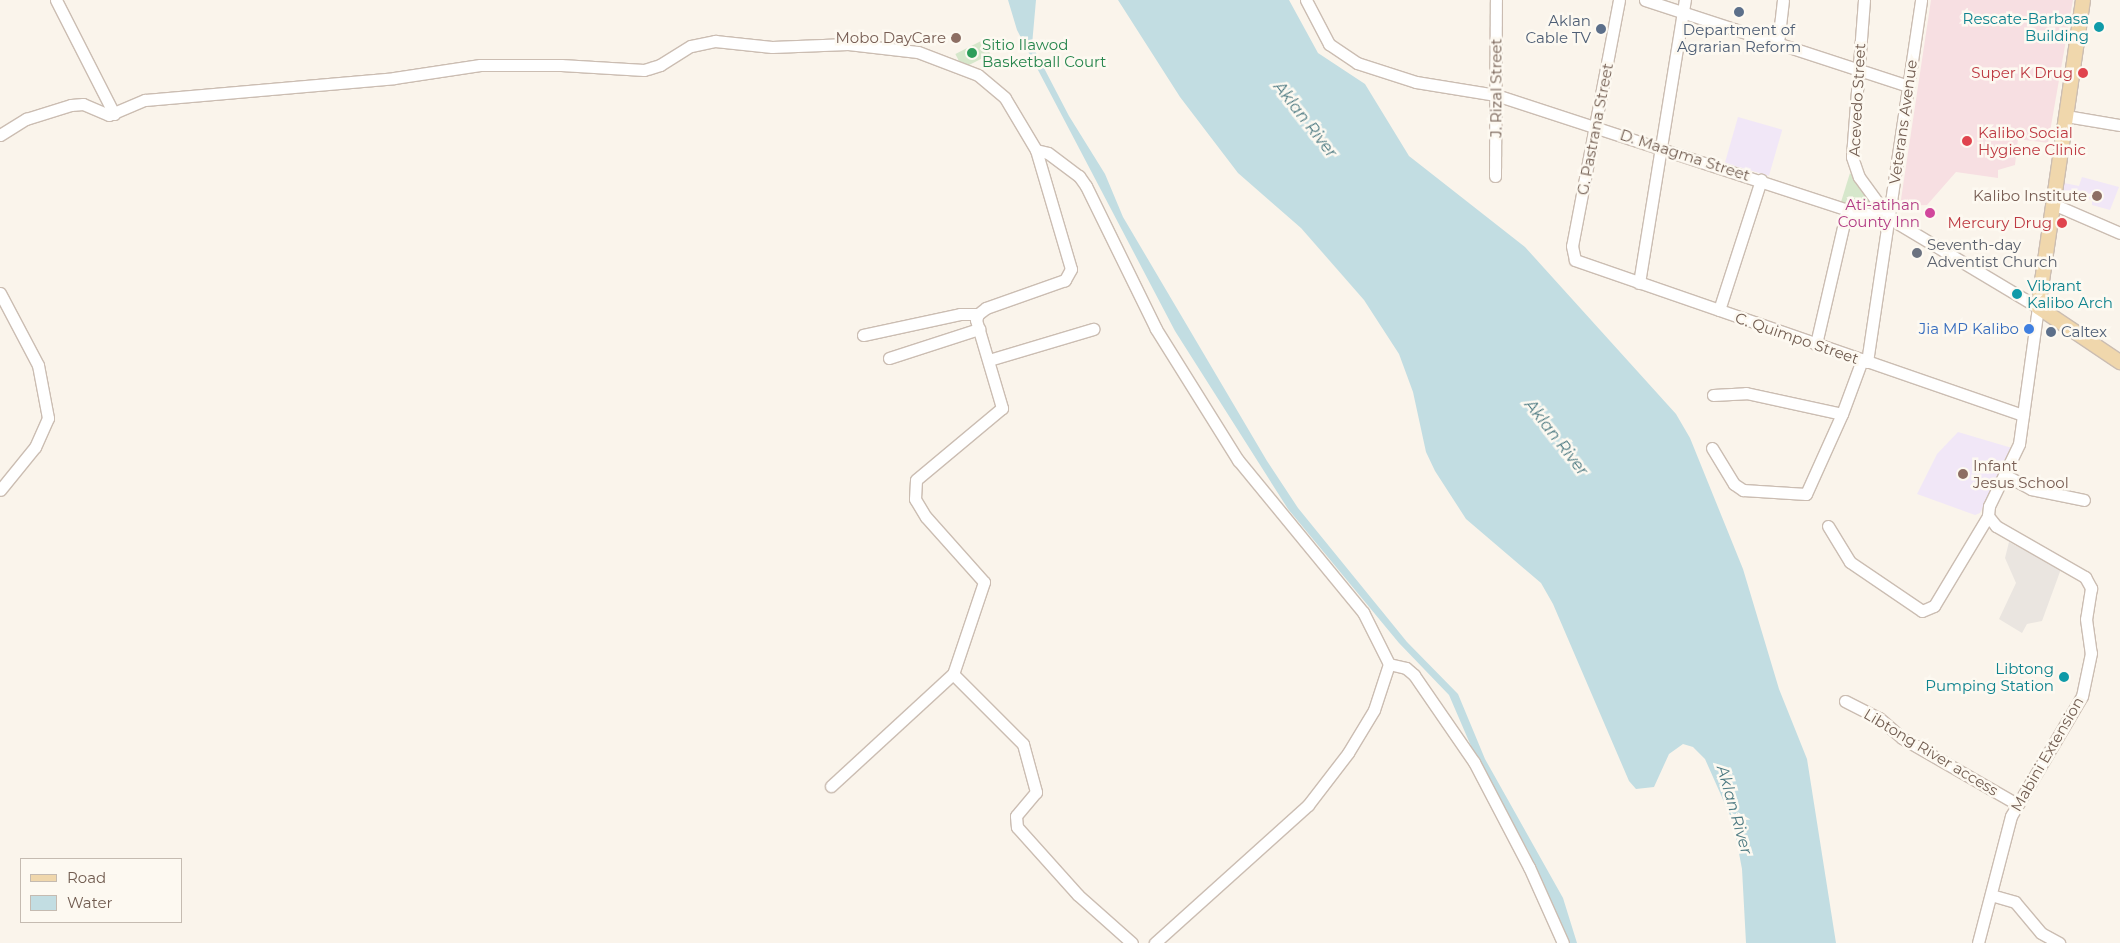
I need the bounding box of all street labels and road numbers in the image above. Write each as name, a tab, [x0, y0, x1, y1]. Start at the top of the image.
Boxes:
street label: J. Rizal Street	[1487, 38, 1505, 138]
street label: Acevedo Street	[1845, 43, 1869, 157]
street label: Veterans Avenue	[1885, 58, 1921, 186]
street label: G. Pastrana Street	[1573, 61, 1617, 197]
street label: D. Maagma Street	[1618, 125, 1752, 185]
street label: C. Quimpo Street	[1733, 308, 1861, 368]
street label: Mabini Extension	[2007, 694, 2087, 814]
street label: Libtong River access	[1861, 705, 2001, 799]

